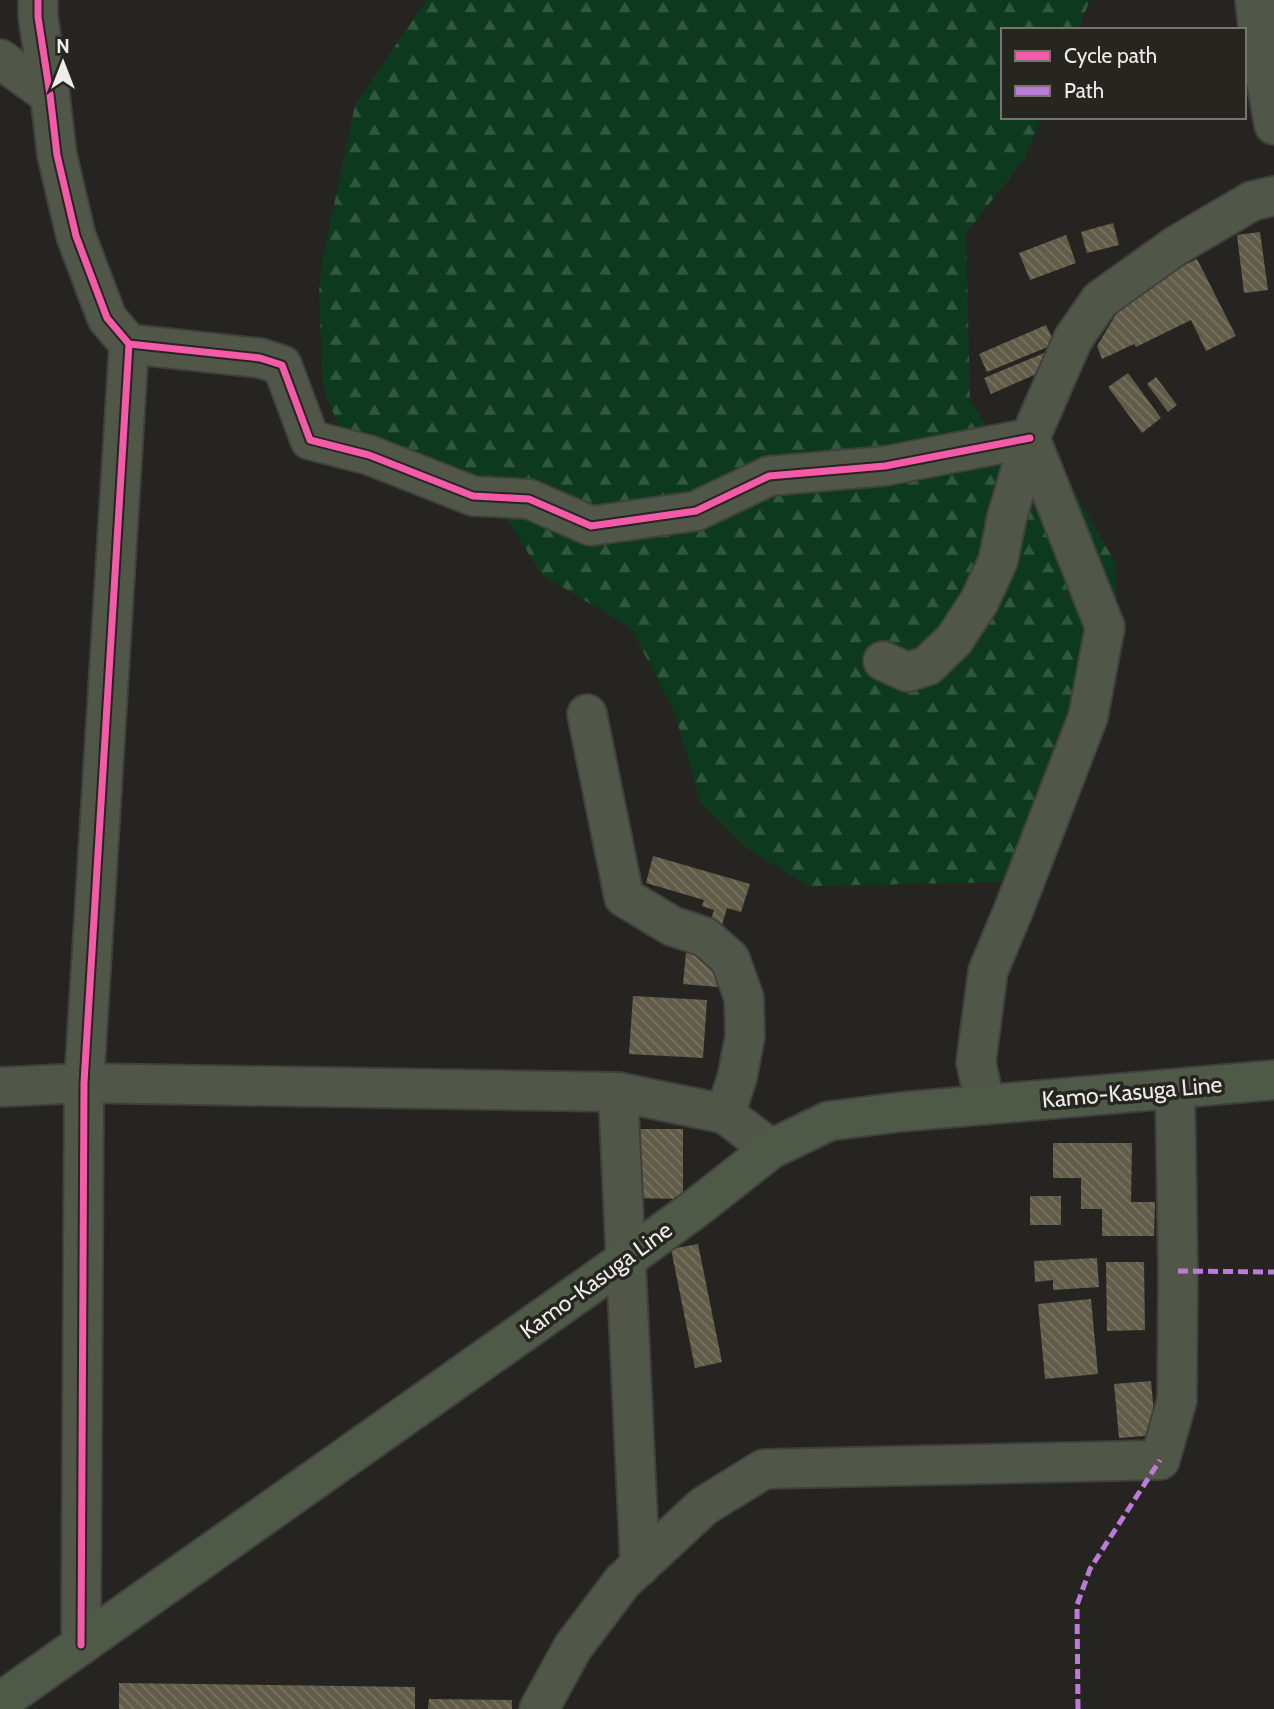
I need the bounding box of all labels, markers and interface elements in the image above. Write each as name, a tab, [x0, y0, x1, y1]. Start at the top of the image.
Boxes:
north arrow	[28, 28, 98, 98]
legend	[1001, 28, 1246, 119]
text: N	[56, 35, 70, 58]
text: Cycle path	[1064, 43, 1157, 68]
text: Path	[1064, 78, 1104, 103]
street label: Kamo-Kasuga Line	[1041, 1070, 1224, 1114]
street label: Kamo-Kasuga Line	[515, 1215, 678, 1345]

